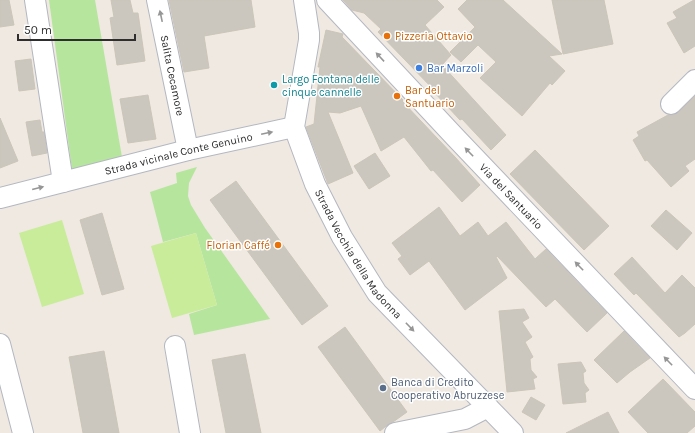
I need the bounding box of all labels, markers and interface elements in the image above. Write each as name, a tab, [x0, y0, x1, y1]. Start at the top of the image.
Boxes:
one-way arrow	[157, 10, 163, 22]
scale bar	[18, 16, 135, 42]
text: 50 m	[24, 23, 52, 37]
place label: Pizzeria Ottavio	[395, 30, 473, 43]
marker: Pizzeria Ottavio	[382, 31, 392, 41]
street label: Salita Cecamore	[158, 34, 187, 117]
one-way arrow	[376, 52, 385, 62]
place label: Bar Marzoli	[427, 62, 483, 75]
marker: Bar Marzoli	[414, 63, 424, 73]
place label: Largo Fontana delle cinque cannelle	[282, 73, 380, 99]
marker: Largo Fontana delle cinque cannelle	[269, 80, 279, 90]
place label: Bar del Santuario	[405, 84, 454, 110]
marker: Bar del Santuario	[392, 91, 402, 101]
one-way arrow	[261, 129, 274, 135]
street label: Strada vicinale Conte Genuino	[103, 130, 254, 178]
one-way arrow	[465, 147, 474, 157]
street label: Via del Santuario	[477, 161, 545, 231]
one-way arrow	[32, 185, 44, 191]
street label: Strada Vecchia della Madonna	[312, 187, 405, 321]
place label: Florian Caffé	[207, 239, 270, 252]
marker: Florian Caffé	[273, 240, 283, 250]
one-way arrow	[574, 261, 583, 271]
one-way arrow	[405, 322, 415, 332]
one-way arrow	[663, 356, 673, 366]
place label: Banca di Credito Cooperativo Abruzzese	[391, 376, 505, 402]
marker: Banca di Credito Cooperativo Abruzzese	[378, 383, 388, 393]

